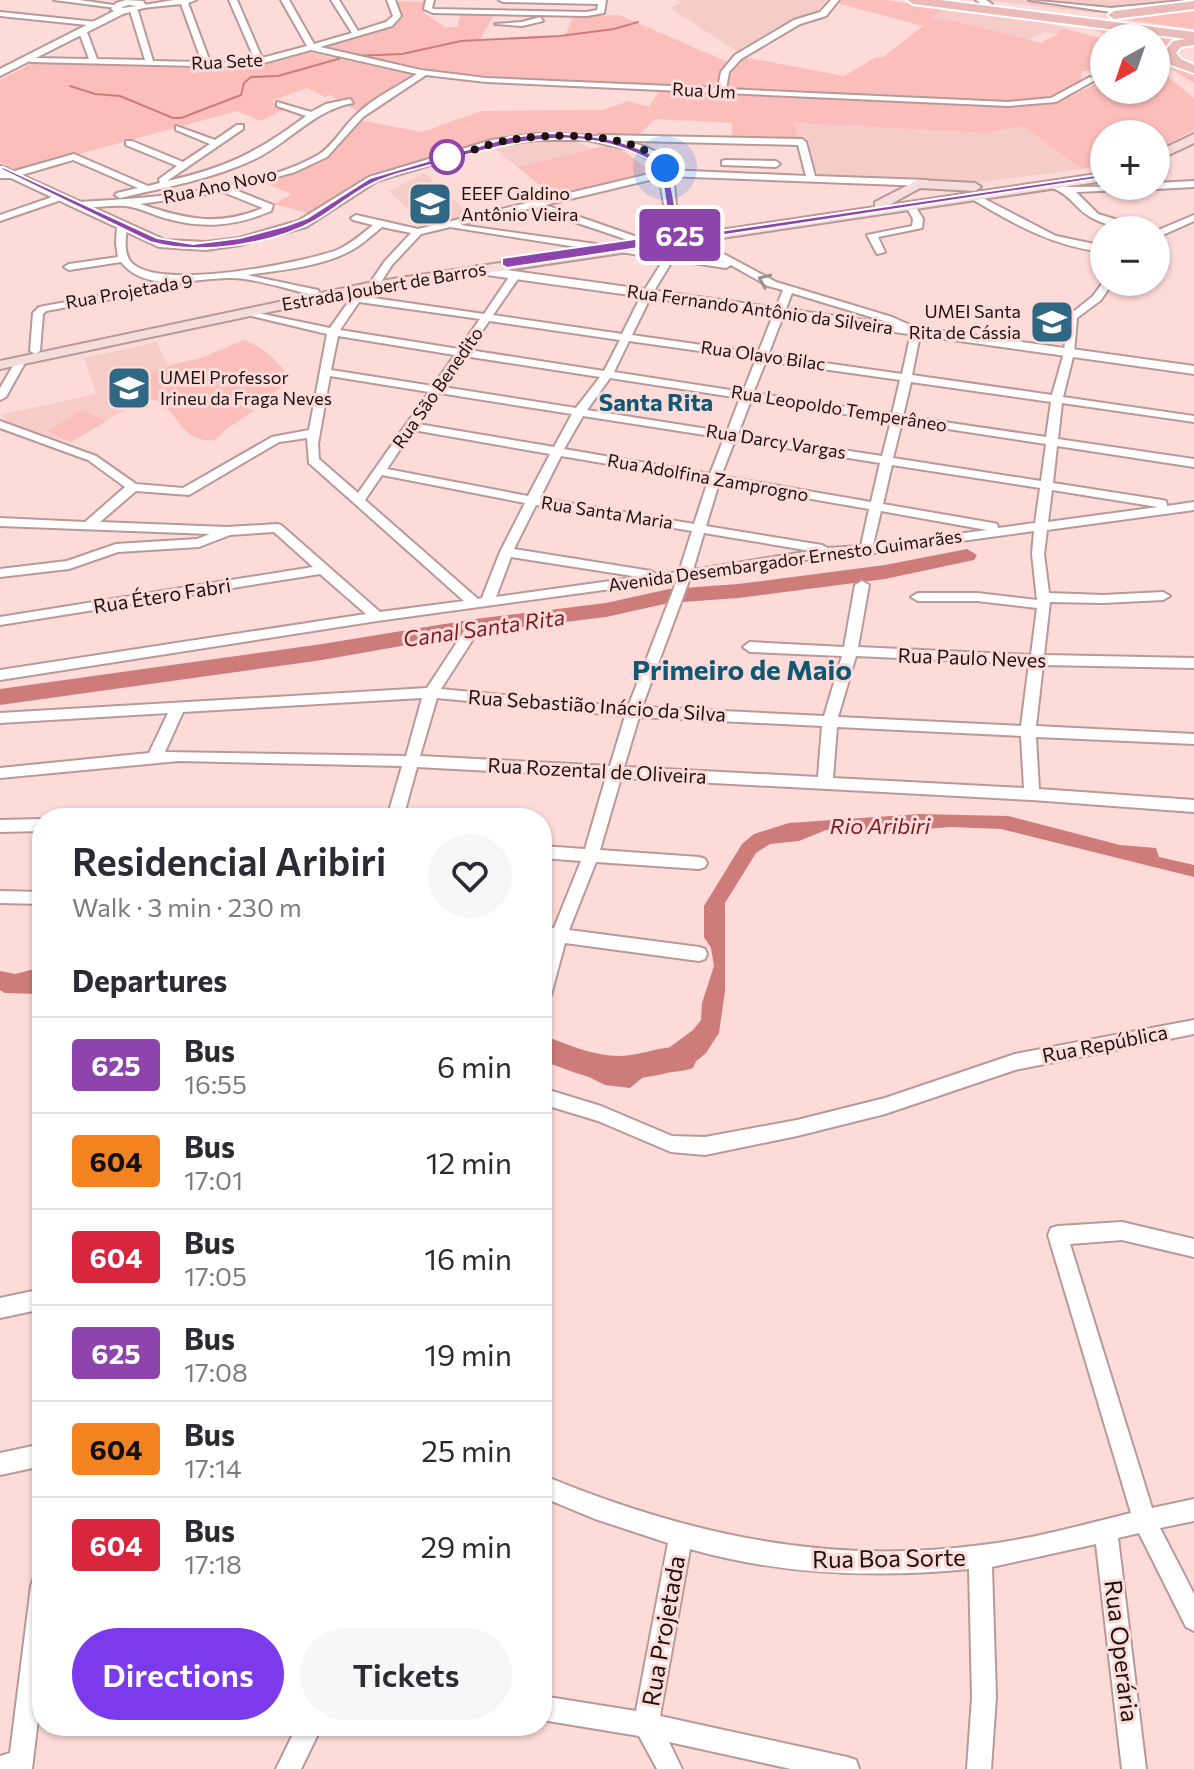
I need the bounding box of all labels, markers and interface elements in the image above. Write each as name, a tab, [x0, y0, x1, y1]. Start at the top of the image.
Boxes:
north arrow	[1090, 24, 1170, 104]
map controls	[1090, 24, 1170, 296]
street label: Rua Sete	[191, 48, 263, 74]
street label: Rua Um	[672, 77, 736, 103]
button: +	[1090, 120, 1170, 200]
unlabelled marker	[430, 140, 464, 174]
your location	[645, 148, 685, 188]
street label: Rua Ano Novo	[161, 162, 279, 208]
school or university icon: EEEF Galdino Antônio Vieira	[406, 180, 454, 228]
place label: EEEF Galdino Antônio Vieira	[461, 182, 578, 225]
line badge: 625	[634, 209, 726, 261]
button: −	[1090, 216, 1170, 296]
text: 625	[655, 218, 705, 252]
street label: Estrada Joubert de Barros	[280, 257, 488, 315]
street label: Rua Projetada 9	[64, 269, 194, 313]
one-way arrow	[758, 274, 772, 290]
street label: Rua Fernando Antônio da Silveira	[626, 279, 895, 339]
school or university icon: UMEI Santa Rita de Cássia	[1028, 298, 1076, 346]
place label: UMEI Santa Rita de Cássia	[909, 300, 1021, 343]
street label: Rua São Benedito	[387, 323, 487, 452]
street label: Rua Olavo Bilac	[699, 335, 827, 375]
school or university icon: UMEI Professor Irineu da Fraga Neves	[105, 364, 153, 412]
place label: UMEI Professor Irineu da Fraga Neves	[160, 366, 332, 409]
street label: Rua Leopoldo Temperâneo	[730, 380, 949, 436]
district label: Santa Rita	[599, 387, 713, 416]
street label: Rua Darcy Vargas	[705, 419, 848, 463]
street label: Rua Adolfina Zamprogno	[606, 448, 810, 506]
street label: Rua Santa Maria	[540, 491, 675, 533]
street label: Avenida Desembargador Ernesto Guimarães	[607, 524, 963, 596]
street label: Rua Étero Fabri	[91, 572, 232, 618]
water label: Canal Santa Rita	[401, 603, 567, 652]
street label: Rua Paulo Neves	[897, 642, 1047, 672]
district label: Primeiro de Maio	[632, 652, 852, 686]
street label: Rua Sebastião Inácio da Silva	[467, 684, 727, 726]
street label: Rua Rozental de Oliveira	[487, 752, 707, 788]
water label: Rio Aribiri	[830, 812, 932, 839]
button: heart	[428, 834, 512, 918]
text: Residencial Aribiri	[72, 837, 386, 884]
text: Walk · 3 min · 230 m	[72, 891, 302, 922]
text: Departures	[72, 961, 227, 998]
street label: Rua República	[1040, 1019, 1170, 1067]
text: Bus	[184, 1031, 235, 1068]
text: 6 min	[437, 1047, 512, 1084]
text: 625	[91, 1048, 141, 1082]
text: 16:55	[184, 1068, 247, 1099]
text: Bus	[184, 1127, 235, 1164]
text: 12 min	[426, 1143, 512, 1180]
text: 604	[89, 1144, 143, 1178]
text: 17:01	[184, 1164, 243, 1195]
text: Bus	[184, 1223, 235, 1260]
text: 16 min	[424, 1239, 512, 1276]
text: 604	[89, 1240, 143, 1274]
text: 17:05	[184, 1260, 247, 1291]
text: Bus	[184, 1319, 235, 1356]
text: 19 min	[424, 1335, 512, 1372]
text: 625	[91, 1336, 141, 1370]
text: 17:08	[184, 1356, 248, 1387]
text: Bus	[184, 1415, 235, 1452]
text: 25 min	[421, 1431, 512, 1468]
text: 604	[89, 1432, 143, 1466]
text: 17:14	[184, 1452, 242, 1483]
text: Bus	[184, 1511, 235, 1548]
text: 29 min	[420, 1527, 512, 1564]
text: 604	[89, 1528, 143, 1562]
street label: Rua Boa Sorte	[812, 1542, 966, 1573]
text: 17:18	[184, 1548, 242, 1579]
street label: Rua Projetada	[635, 1553, 690, 1708]
street label: Rua Operária	[1099, 1578, 1146, 1724]
button: Directions	[72, 1628, 284, 1720]
button: Tickets	[300, 1628, 512, 1720]

